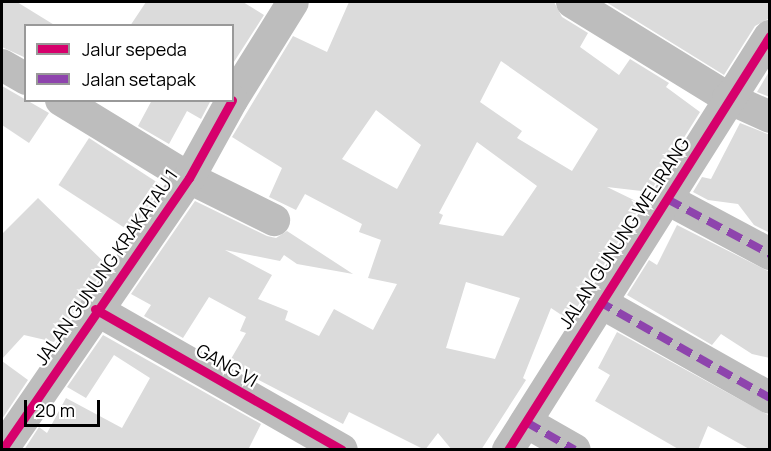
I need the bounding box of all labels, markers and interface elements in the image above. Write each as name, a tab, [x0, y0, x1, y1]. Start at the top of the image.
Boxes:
legend	[24, 24, 234, 102]
text: Jalur sepeda	[82, 37, 187, 61]
text: Jalan setapak	[82, 67, 196, 91]
street label: JALAN GUNUNG WELIRANG	[554, 134, 694, 332]
street label: JALAN GUNUNG KRAKATAU 1	[30, 165, 182, 369]
street label: GANG VI	[192, 339, 262, 391]
scale bar	[27, 388, 104, 426]
text: 20 m	[35, 398, 75, 422]

